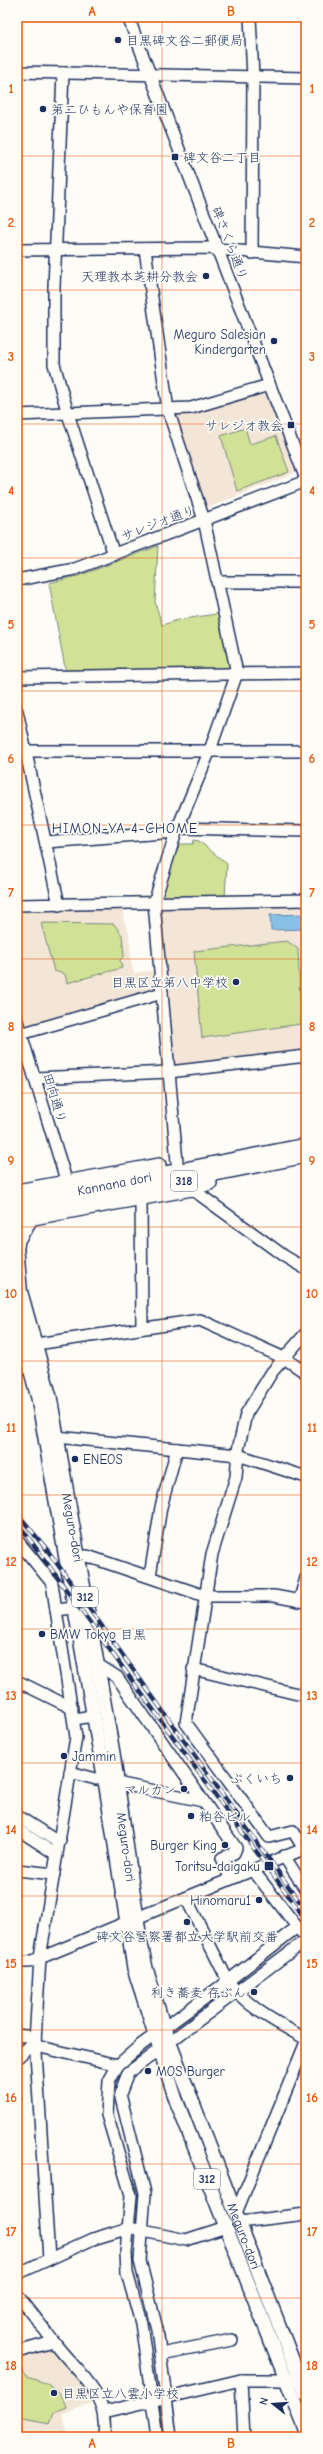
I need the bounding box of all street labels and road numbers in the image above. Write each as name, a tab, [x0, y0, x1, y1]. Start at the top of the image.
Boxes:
street label: 碑さくら通り	[209, 204, 251, 282]
street label: サレジオ通り	[119, 502, 197, 544]
street label: 田向通り	[40, 1071, 70, 1125]
street label: Kannana dori	[76, 1169, 153, 1198]
road number: 318	[171, 1171, 197, 1191]
street label: Meguro-dori	[60, 1492, 87, 1563]
road number: 312	[72, 1587, 98, 1607]
street label: Meguro-dori	[114, 1811, 139, 1883]
road number: 312	[194, 2169, 220, 2189]
street label: Meguro-dori	[225, 2200, 264, 2271]

